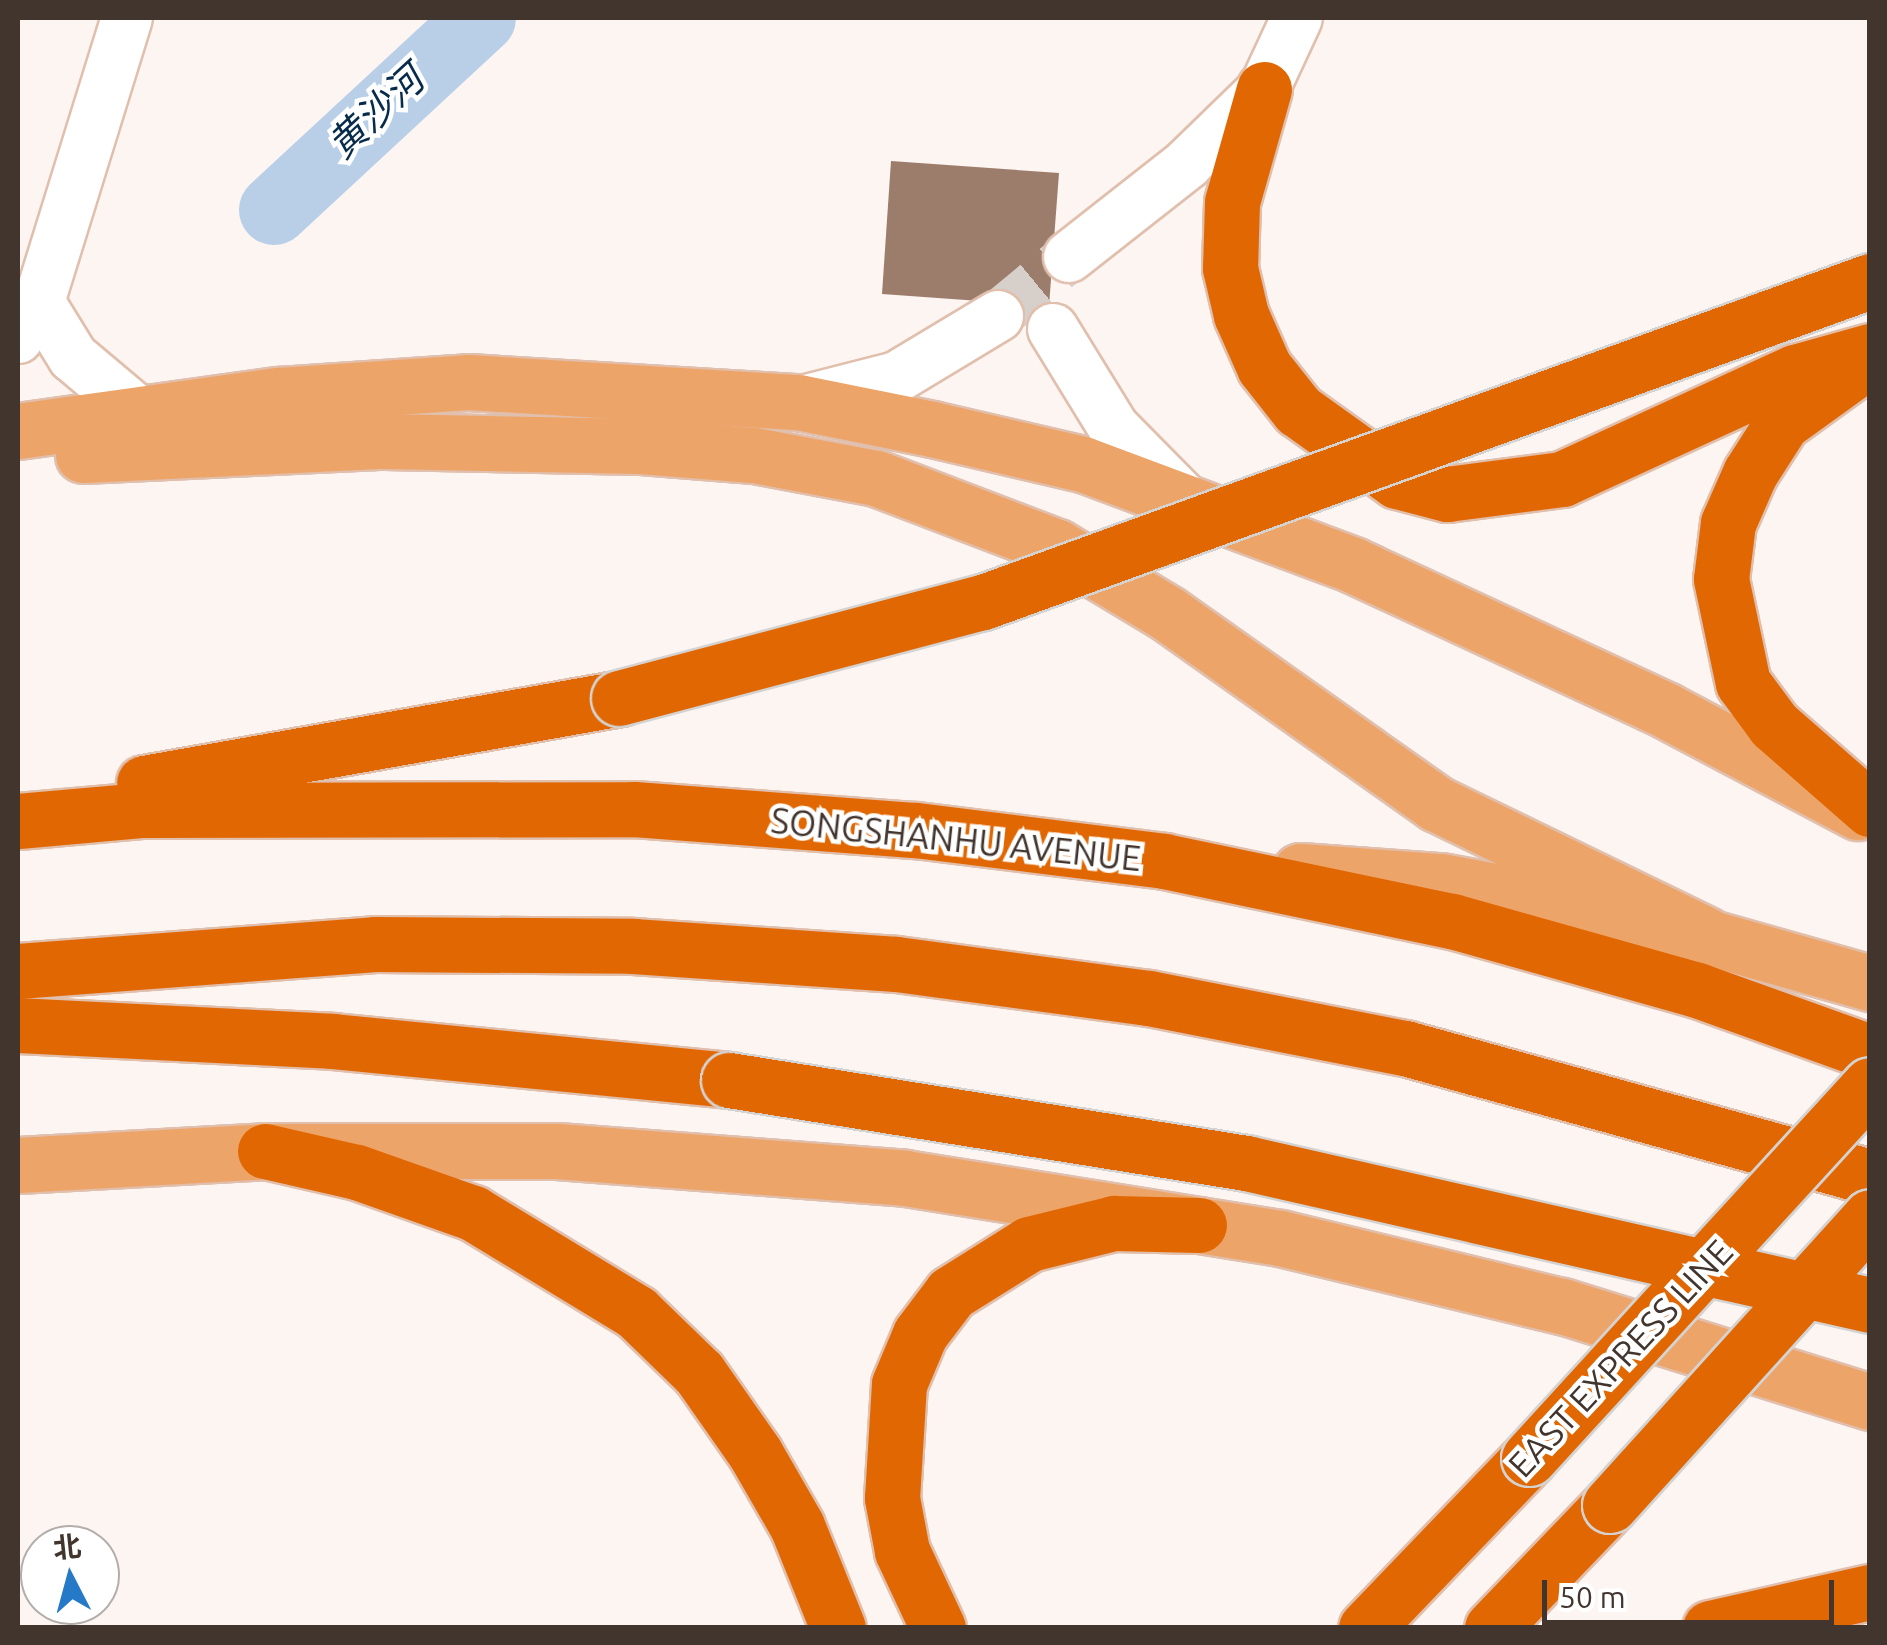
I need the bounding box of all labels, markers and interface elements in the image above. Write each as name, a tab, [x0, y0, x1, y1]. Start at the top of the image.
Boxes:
water label: 黄沙河	[319, 56, 433, 168]
street label: SONGSHANHU AVENUE	[769, 799, 1143, 879]
street label: EAST EXPRESS LINE	[1499, 1231, 1741, 1485]
north arrow	[20, 1525, 120, 1625]
text: 北	[51, 1530, 83, 1564]
scale bar	[1547, 1560, 1840, 1622]
text: 50 m	[1559, 1580, 1626, 1614]

